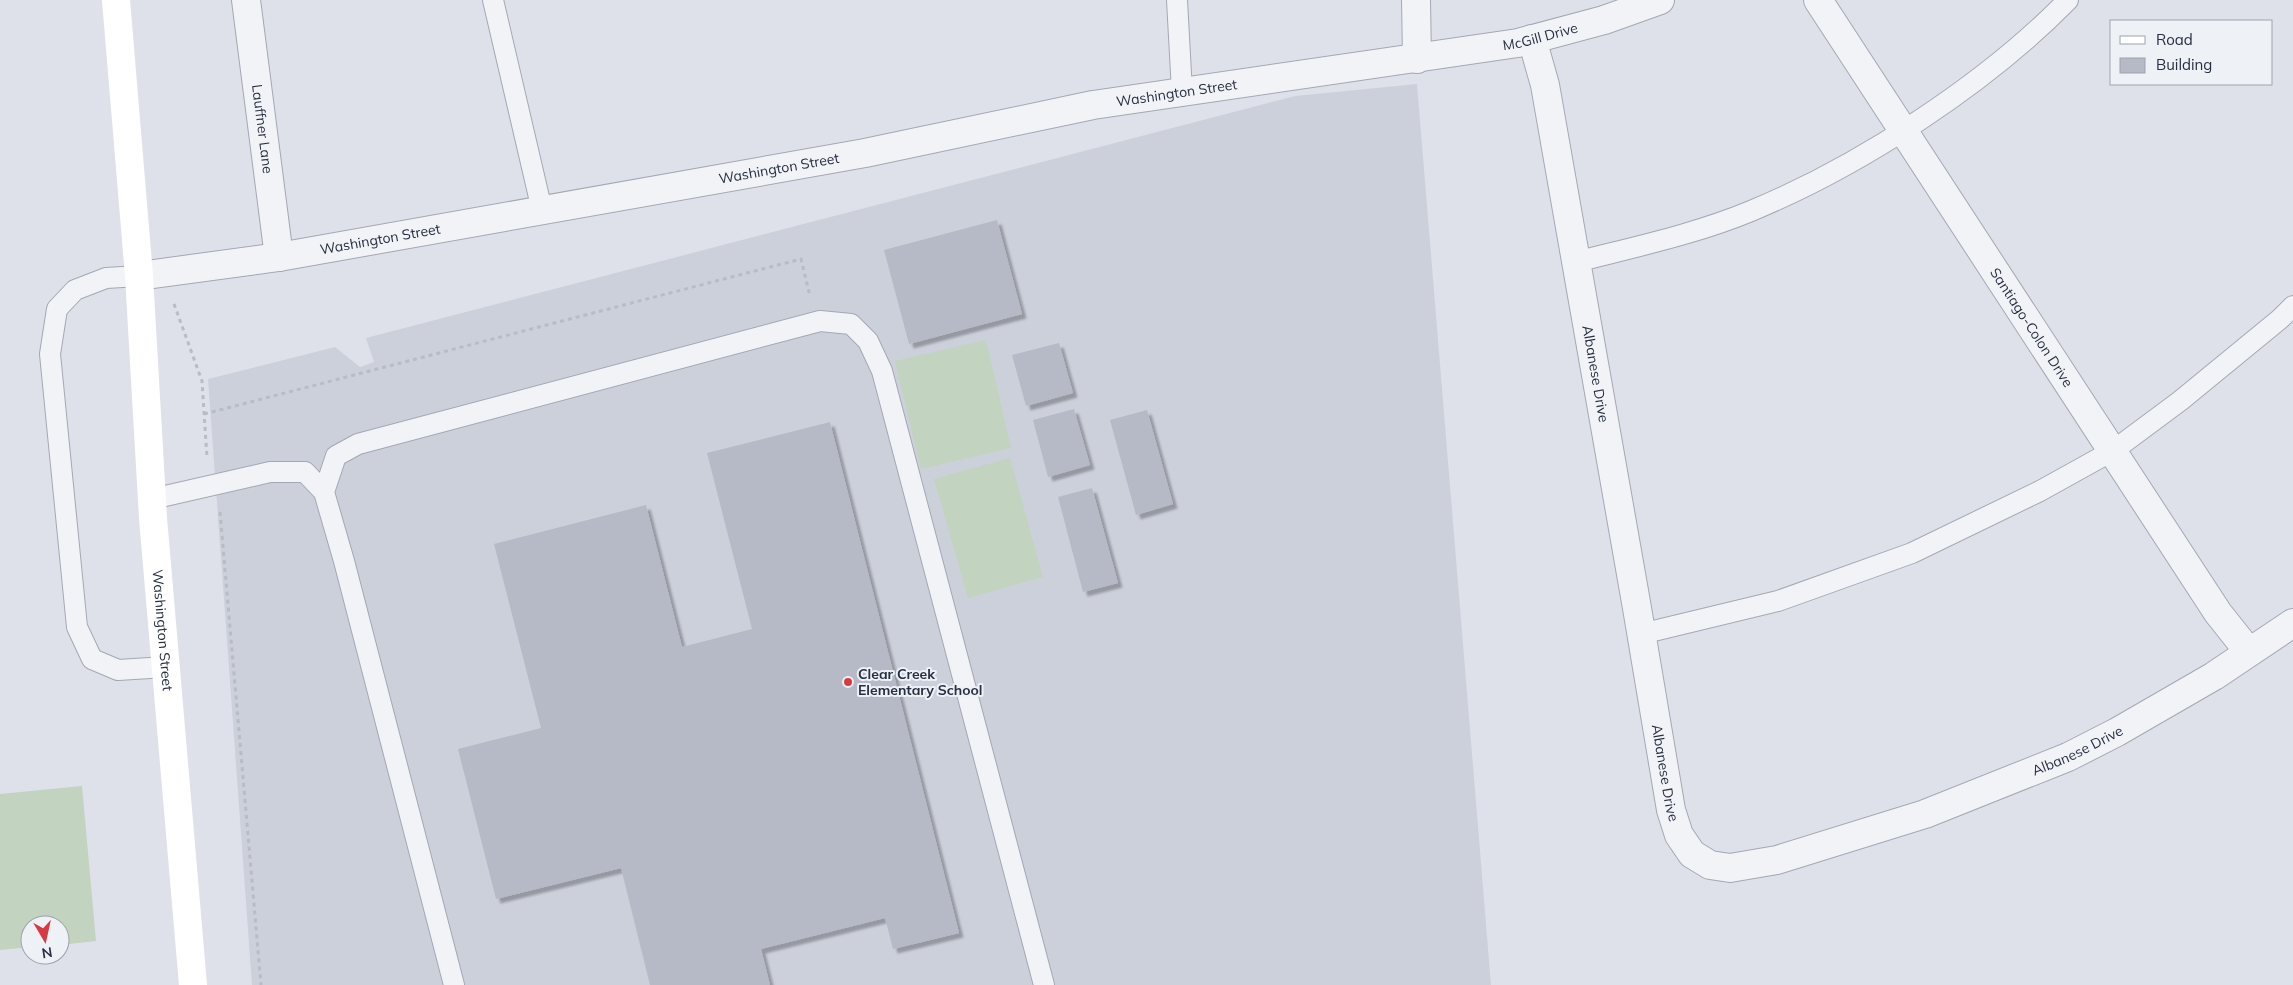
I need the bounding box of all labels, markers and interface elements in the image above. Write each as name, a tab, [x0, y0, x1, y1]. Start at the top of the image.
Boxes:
street label: McGill Drive	[1502, 18, 1580, 54]
legend	[2110, 20, 2273, 85]
text: Road	[2156, 30, 2193, 49]
text: Building	[2156, 55, 2212, 74]
street label: Washington Street	[1115, 75, 1238, 110]
street label: Lauffner Lane	[248, 83, 277, 175]
street label: Washington Street	[717, 149, 841, 188]
street label: Washington Street	[319, 220, 442, 259]
street label: Santiago-Colon Drive	[1986, 264, 2077, 391]
street label: Albanese Drive	[1578, 324, 1613, 424]
street label: Washington Street	[148, 569, 177, 692]
place label: Clear Creek Elementary School	[858, 665, 982, 699]
marker: Clear Creek Elementary School	[842, 676, 854, 688]
street label: Albanese Drive	[2029, 722, 2126, 779]
street label: Albanese Drive	[1648, 723, 1683, 824]
north arrow	[20, 915, 70, 965]
text: N	[40, 943, 54, 963]

